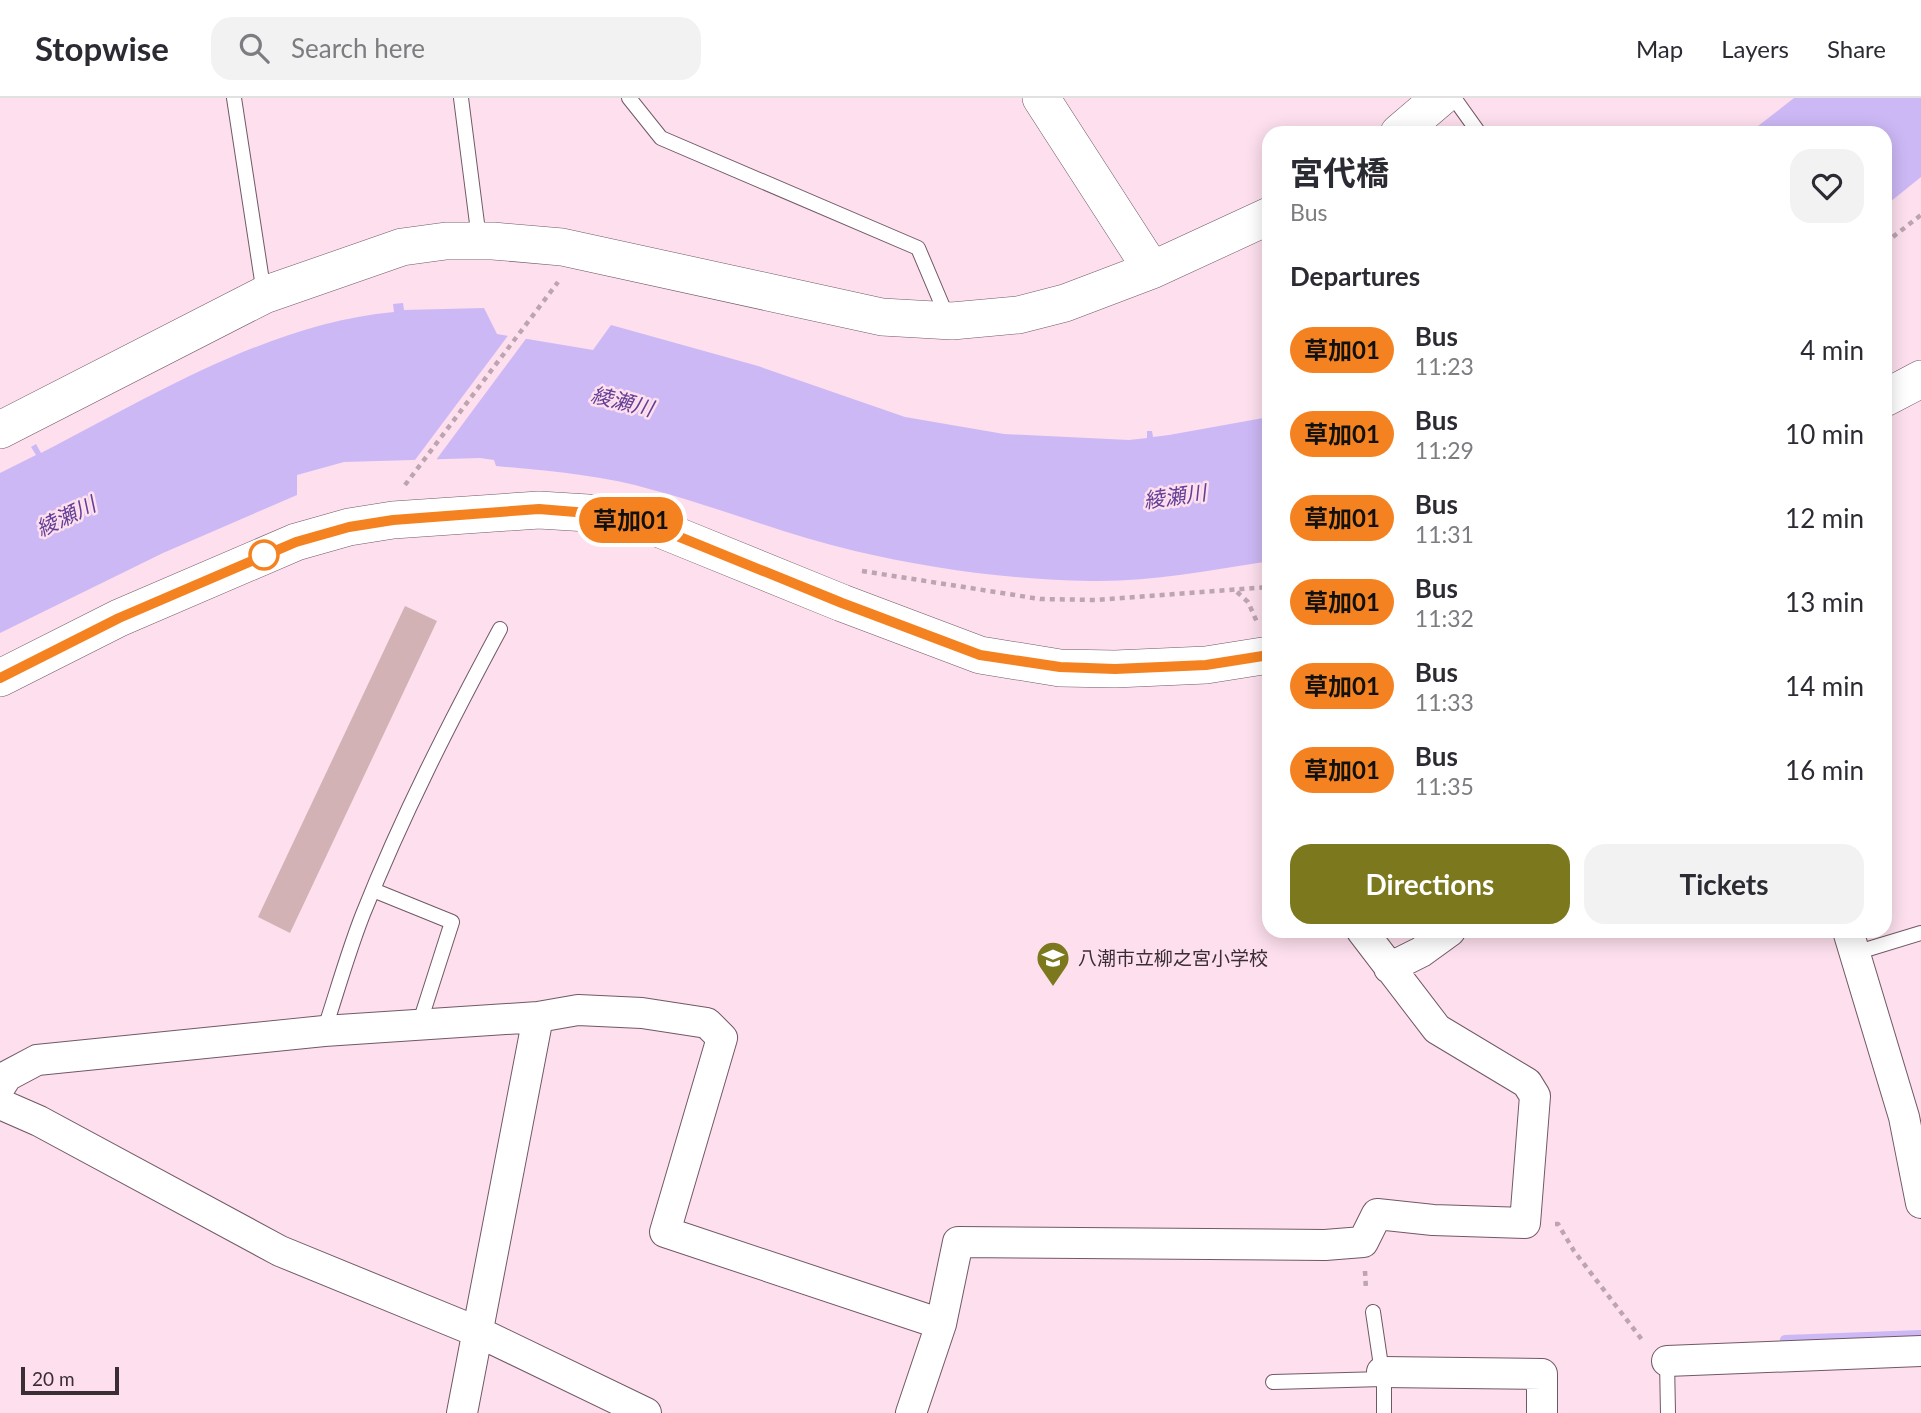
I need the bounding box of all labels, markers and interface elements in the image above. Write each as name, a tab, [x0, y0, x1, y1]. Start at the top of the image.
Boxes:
search box	[211, 17, 701, 80]
text: Stopwise	[35, 28, 169, 68]
icon: search	[235, 29, 273, 67]
text: Search here	[291, 32, 425, 64]
text: Map	[1636, 34, 1683, 63]
text: Layers	[1721, 34, 1789, 63]
text: Share	[1827, 34, 1886, 63]
button: heart	[1790, 149, 1864, 223]
text: 宮代橋	[1290, 152, 1389, 192]
text: Bus	[1290, 198, 1327, 226]
text: Departures	[1290, 260, 1420, 292]
text: Bus	[1415, 320, 1458, 352]
text: 4 min	[1800, 334, 1864, 366]
text: 草加01	[1304, 335, 1380, 364]
text: 11:23	[1415, 352, 1474, 380]
water label: 綾瀬川	[589, 381, 658, 421]
text: Bus	[1415, 404, 1458, 436]
text: 10 min	[1785, 418, 1864, 450]
text: 草加01	[1304, 419, 1380, 448]
text: 11:29	[1415, 436, 1474, 464]
water label: 綾瀬川	[1142, 478, 1210, 512]
text: Bus	[1415, 488, 1458, 520]
water label: 綾瀬川	[32, 490, 101, 541]
line badge: 草加01	[582, 497, 680, 543]
text: 12 min	[1785, 502, 1864, 534]
text: 草加01	[1304, 503, 1380, 532]
text: 草加01	[593, 505, 669, 534]
text: 11:31	[1415, 520, 1474, 548]
unlabelled marker	[249, 540, 279, 570]
text: Bus	[1415, 572, 1458, 604]
text: 13 min	[1785, 586, 1864, 618]
text: 草加01	[1304, 587, 1380, 616]
text: 11:32	[1415, 604, 1474, 632]
text: Bus	[1415, 656, 1458, 688]
text: 14 min	[1785, 670, 1864, 702]
text: 草加01	[1304, 671, 1380, 700]
text: 11:33	[1415, 688, 1474, 716]
text: Bus	[1415, 740, 1458, 772]
text: 16 min	[1785, 754, 1864, 786]
text: 草加01	[1304, 755, 1380, 784]
text: 11:35	[1415, 772, 1474, 800]
button: Directions	[1290, 844, 1570, 924]
button: Tickets	[1584, 844, 1864, 924]
school or university icon: 八潮市立柳之宮小学校	[1034, 939, 1072, 988]
place label: 八潮市立柳之宮小学校	[1078, 946, 1268, 969]
scale bar	[21, 1364, 119, 1396]
text: 20 m	[32, 1367, 75, 1390]

